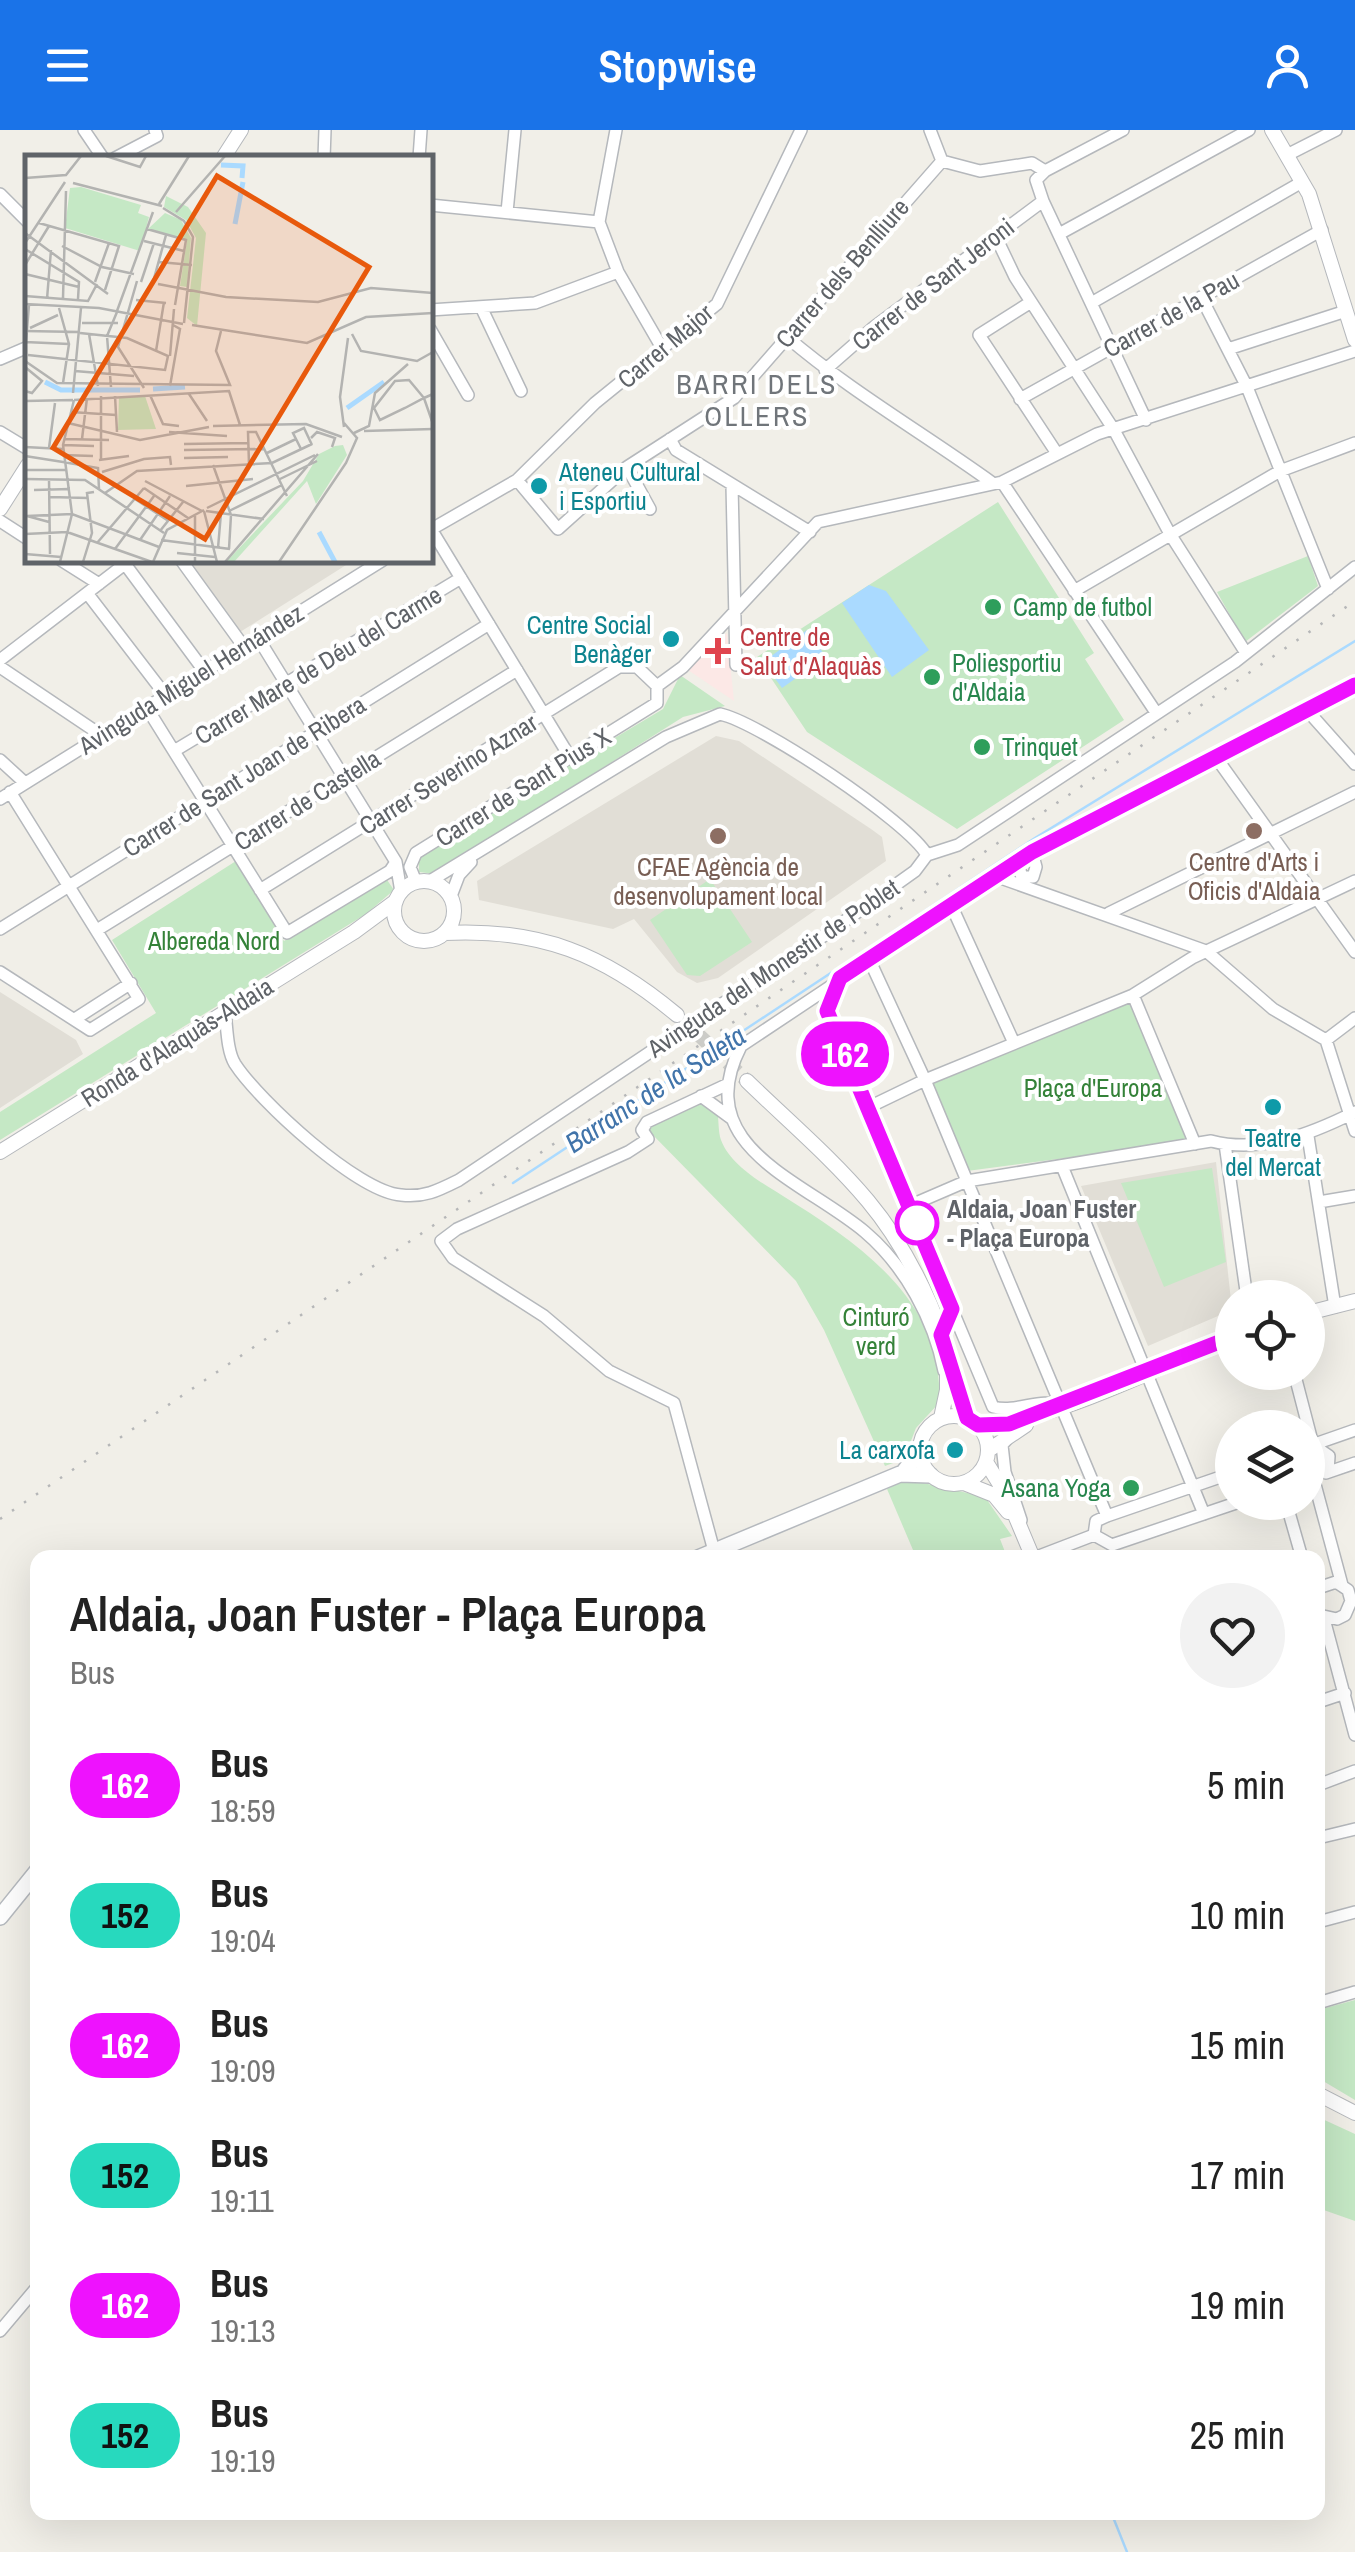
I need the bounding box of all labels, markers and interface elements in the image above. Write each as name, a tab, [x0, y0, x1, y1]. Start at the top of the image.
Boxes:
text: Stopwise	[598, 35, 757, 96]
icon: menu	[40, 38, 95, 93]
icon: person	[1260, 38, 1315, 93]
inset map	[25, 155, 432, 562]
street label: Carrer dels Benlliure	[768, 191, 916, 355]
street label: Carrer de Sant Jeroni	[845, 210, 1021, 358]
street label: Carrer de la Pau	[1097, 263, 1245, 365]
street label: Carrer Major	[610, 296, 720, 396]
district label: BARRI DELS OLLERS	[676, 365, 838, 435]
place label: Ateneu Cultural i Esportiu	[558, 455, 700, 518]
marker: Ateneu Cultural i Esportiu	[528, 475, 550, 497]
street label: Carrer Mare de Déu del Carme	[188, 578, 448, 752]
place label: Camp de futbol	[1013, 590, 1152, 624]
street label: Avinguda Miguel Hernández	[71, 596, 310, 763]
marker: Camp de futbol	[982, 596, 1004, 618]
place label: Centre Social Benàger	[527, 608, 651, 671]
place label: Centre de Salut d'Alaquàs	[740, 620, 882, 683]
marker: Centre Social Benàger	[660, 628, 682, 650]
marker: Centre de Salut d'Alaquàs	[705, 638, 731, 664]
place label: Poliesportiu d'Aldaia	[952, 646, 1061, 709]
marker: Poliesportiu d'Aldaia	[921, 666, 943, 688]
street label: Carrer de Sant Joan de Ribera	[116, 687, 372, 865]
street label: Carrer Severino Aznar	[353, 705, 544, 842]
street label: Carrer de Sant Pius X	[429, 719, 617, 855]
place label: Trinquet	[1002, 730, 1078, 764]
marker: Trinquet	[971, 736, 993, 758]
street label: Carrer de Castella	[227, 741, 387, 858]
marker: Centre d'Arts i Oficis d'Aldaia	[1243, 820, 1265, 842]
marker: CFAE Agència de desenvolupament local	[707, 825, 729, 847]
place label: Centre d'Arts i Oficis d'Aldaia	[1188, 845, 1321, 908]
place label: CFAE Agència de desenvolupament local	[613, 850, 823, 913]
street label: Avinguda del Monestir de Poblet	[640, 871, 906, 1066]
park label: Albereda Nord	[147, 924, 280, 958]
street label: Ronda d'Alaquàs-Aldaia	[75, 969, 280, 1115]
water label: Barranc de la Saleta	[557, 1016, 753, 1162]
line badge: 162	[788, 1022, 902, 1086]
text: 162	[821, 1031, 869, 1078]
park label: Plaça d'Europa	[1024, 1071, 1163, 1105]
marker: Teatre del Mercat	[1262, 1096, 1284, 1118]
place label: Teatre del Mercat	[1225, 1121, 1321, 1184]
place label: Aldaia, Joan Fuster - Plaça Europa	[947, 1192, 1136, 1255]
marker: Aldaia, Joan Fuster - Plaça Europa	[896, 1202, 938, 1244]
map controls	[1215, 1280, 1325, 1520]
button: locate	[1215, 1280, 1325, 1390]
park label: Cinturó verd	[842, 1300, 910, 1363]
button: layers	[1215, 1410, 1325, 1520]
place label: La carxofa	[839, 1433, 936, 1467]
marker: La carxofa	[944, 1439, 966, 1461]
place label: Asana Yoga	[1000, 1471, 1112, 1505]
marker: Asana Yoga	[1120, 1477, 1142, 1499]
text: Aldaia, Joan Fuster - Plaça Europa	[70, 1581, 706, 1646]
button: heart	[1180, 1583, 1285, 1688]
text: Bus	[70, 1651, 115, 1694]
text: Bus	[210, 1738, 269, 1789]
text: 5 min	[1207, 1760, 1285, 1811]
text: 162	[101, 1762, 149, 1809]
text: 18:59	[210, 1789, 276, 1832]
text: Bus	[210, 1868, 269, 1919]
text: 10 min	[1190, 1890, 1285, 1941]
text: 152	[101, 1892, 149, 1939]
text: 19:04	[210, 1919, 276, 1962]
text: Bus	[210, 1998, 269, 2049]
text: 15 min	[1190, 2020, 1285, 2071]
text: 162	[101, 2022, 149, 2069]
text: 19:09	[210, 2049, 276, 2092]
text: Bus	[210, 2128, 269, 2179]
text: 17 min	[1190, 2150, 1285, 2201]
text: 152	[101, 2152, 149, 2199]
text: 19:11	[210, 2179, 274, 2222]
text: Bus	[210, 2258, 269, 2309]
text: 19 min	[1190, 2280, 1285, 2331]
text: 162	[101, 2282, 149, 2329]
text: 19:13	[210, 2309, 276, 2352]
text: Bus	[210, 2388, 269, 2439]
text: 25 min	[1190, 2410, 1285, 2461]
text: 152	[101, 2412, 149, 2459]
text: 19:19	[210, 2439, 276, 2482]

